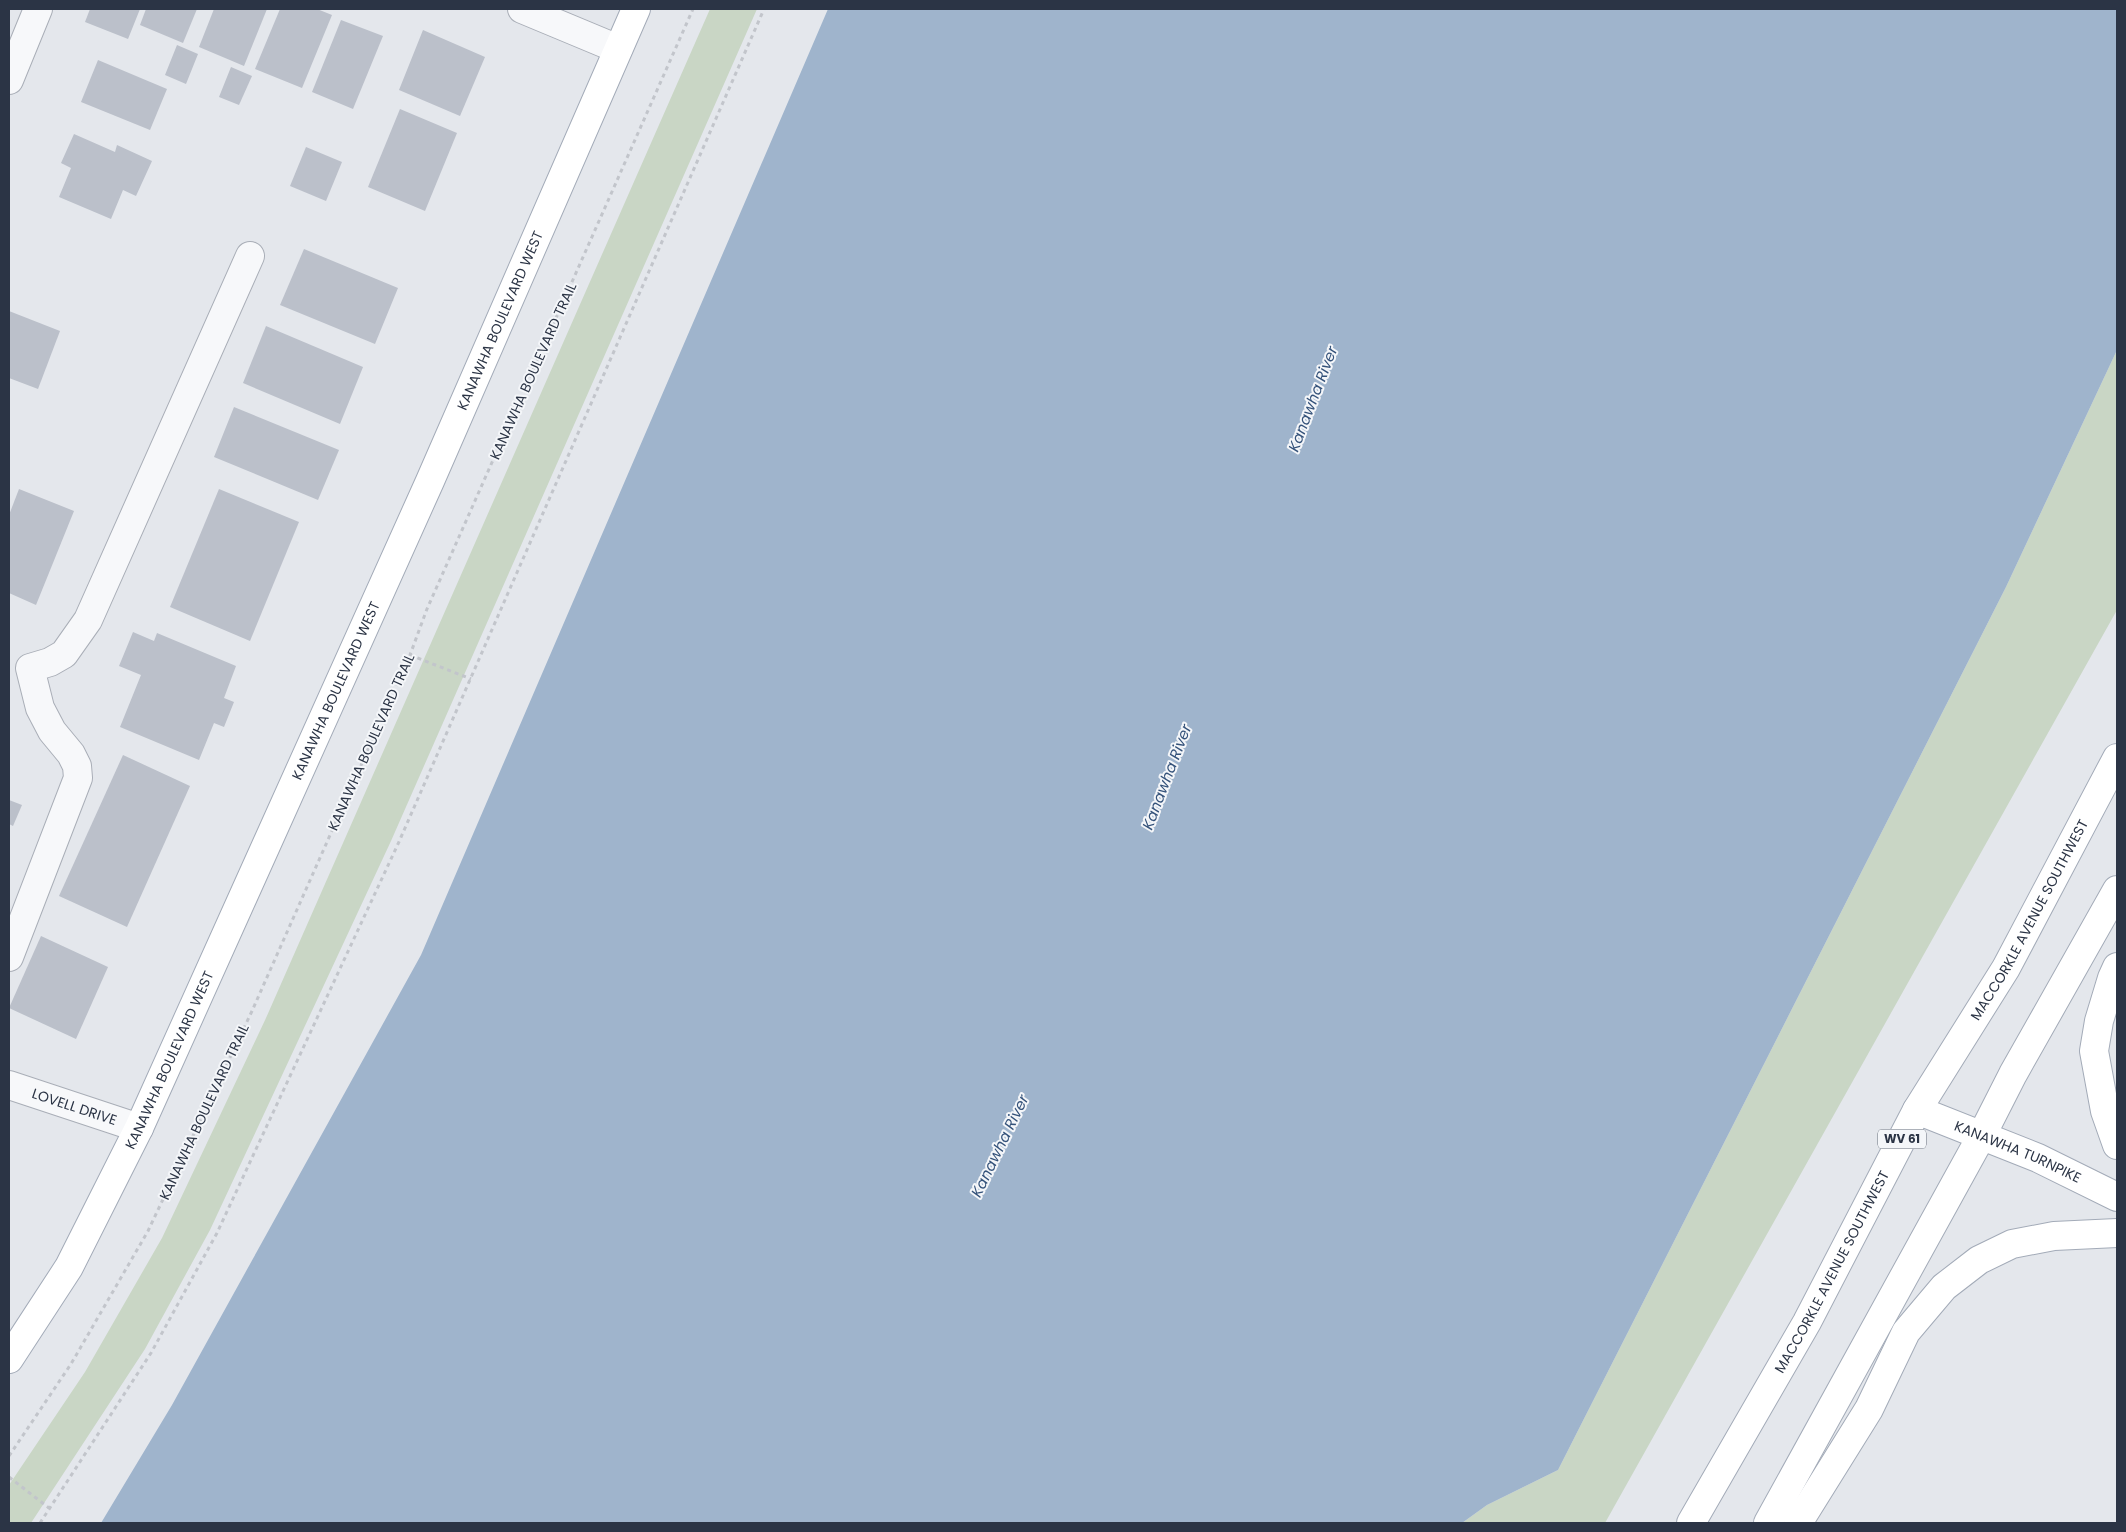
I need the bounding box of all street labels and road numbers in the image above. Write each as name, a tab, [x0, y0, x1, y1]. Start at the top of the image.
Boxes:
street label: KANAWHA BOULEVARD WEST	[452, 227, 548, 413]
street label: KANAWHA BOULEVARD TRAIL	[485, 279, 581, 463]
street label: KANAWHA BOULEVARD WEST	[287, 598, 385, 783]
street label: KANAWHA BOULEVARD TRAIL	[323, 650, 419, 834]
street label: MACCORKLE AVENUE SOUTHWEST	[1966, 815, 2093, 1024]
street label: KANAWHA BOULEVARD WEST	[120, 967, 219, 1152]
street label: KANAWHA BOULEVARD TRAIL	[154, 1021, 254, 1203]
street label: LOVELL DRIVE	[30, 1083, 119, 1130]
street label: KANAWHA TURNPIKE	[1951, 1116, 2085, 1188]
road number: WV 61	[1878, 1130, 1926, 1148]
street label: MACCORKLE AVENUE SOUTHWEST	[1770, 1167, 1894, 1377]

